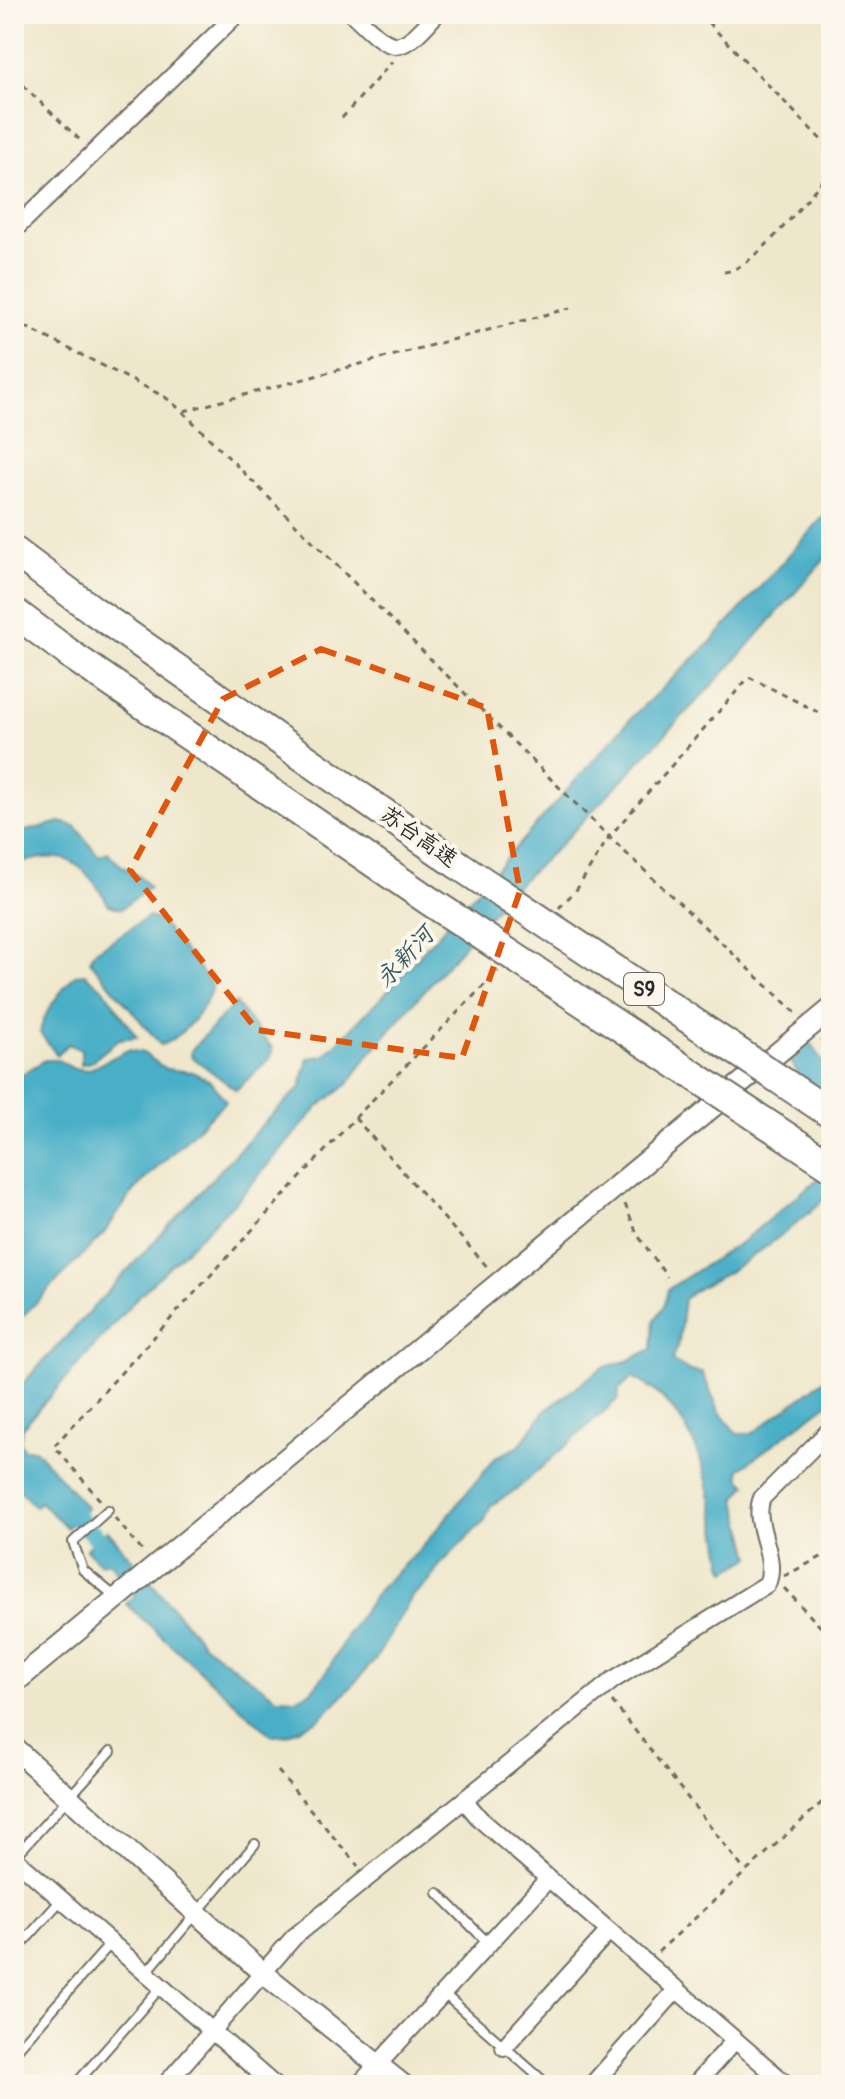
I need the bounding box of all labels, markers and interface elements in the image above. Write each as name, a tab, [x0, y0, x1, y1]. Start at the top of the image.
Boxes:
street label: 苏台高速	[375, 800, 463, 874]
water label: 永新河	[370, 918, 443, 993]
road number: S9	[624, 973, 664, 1005]

